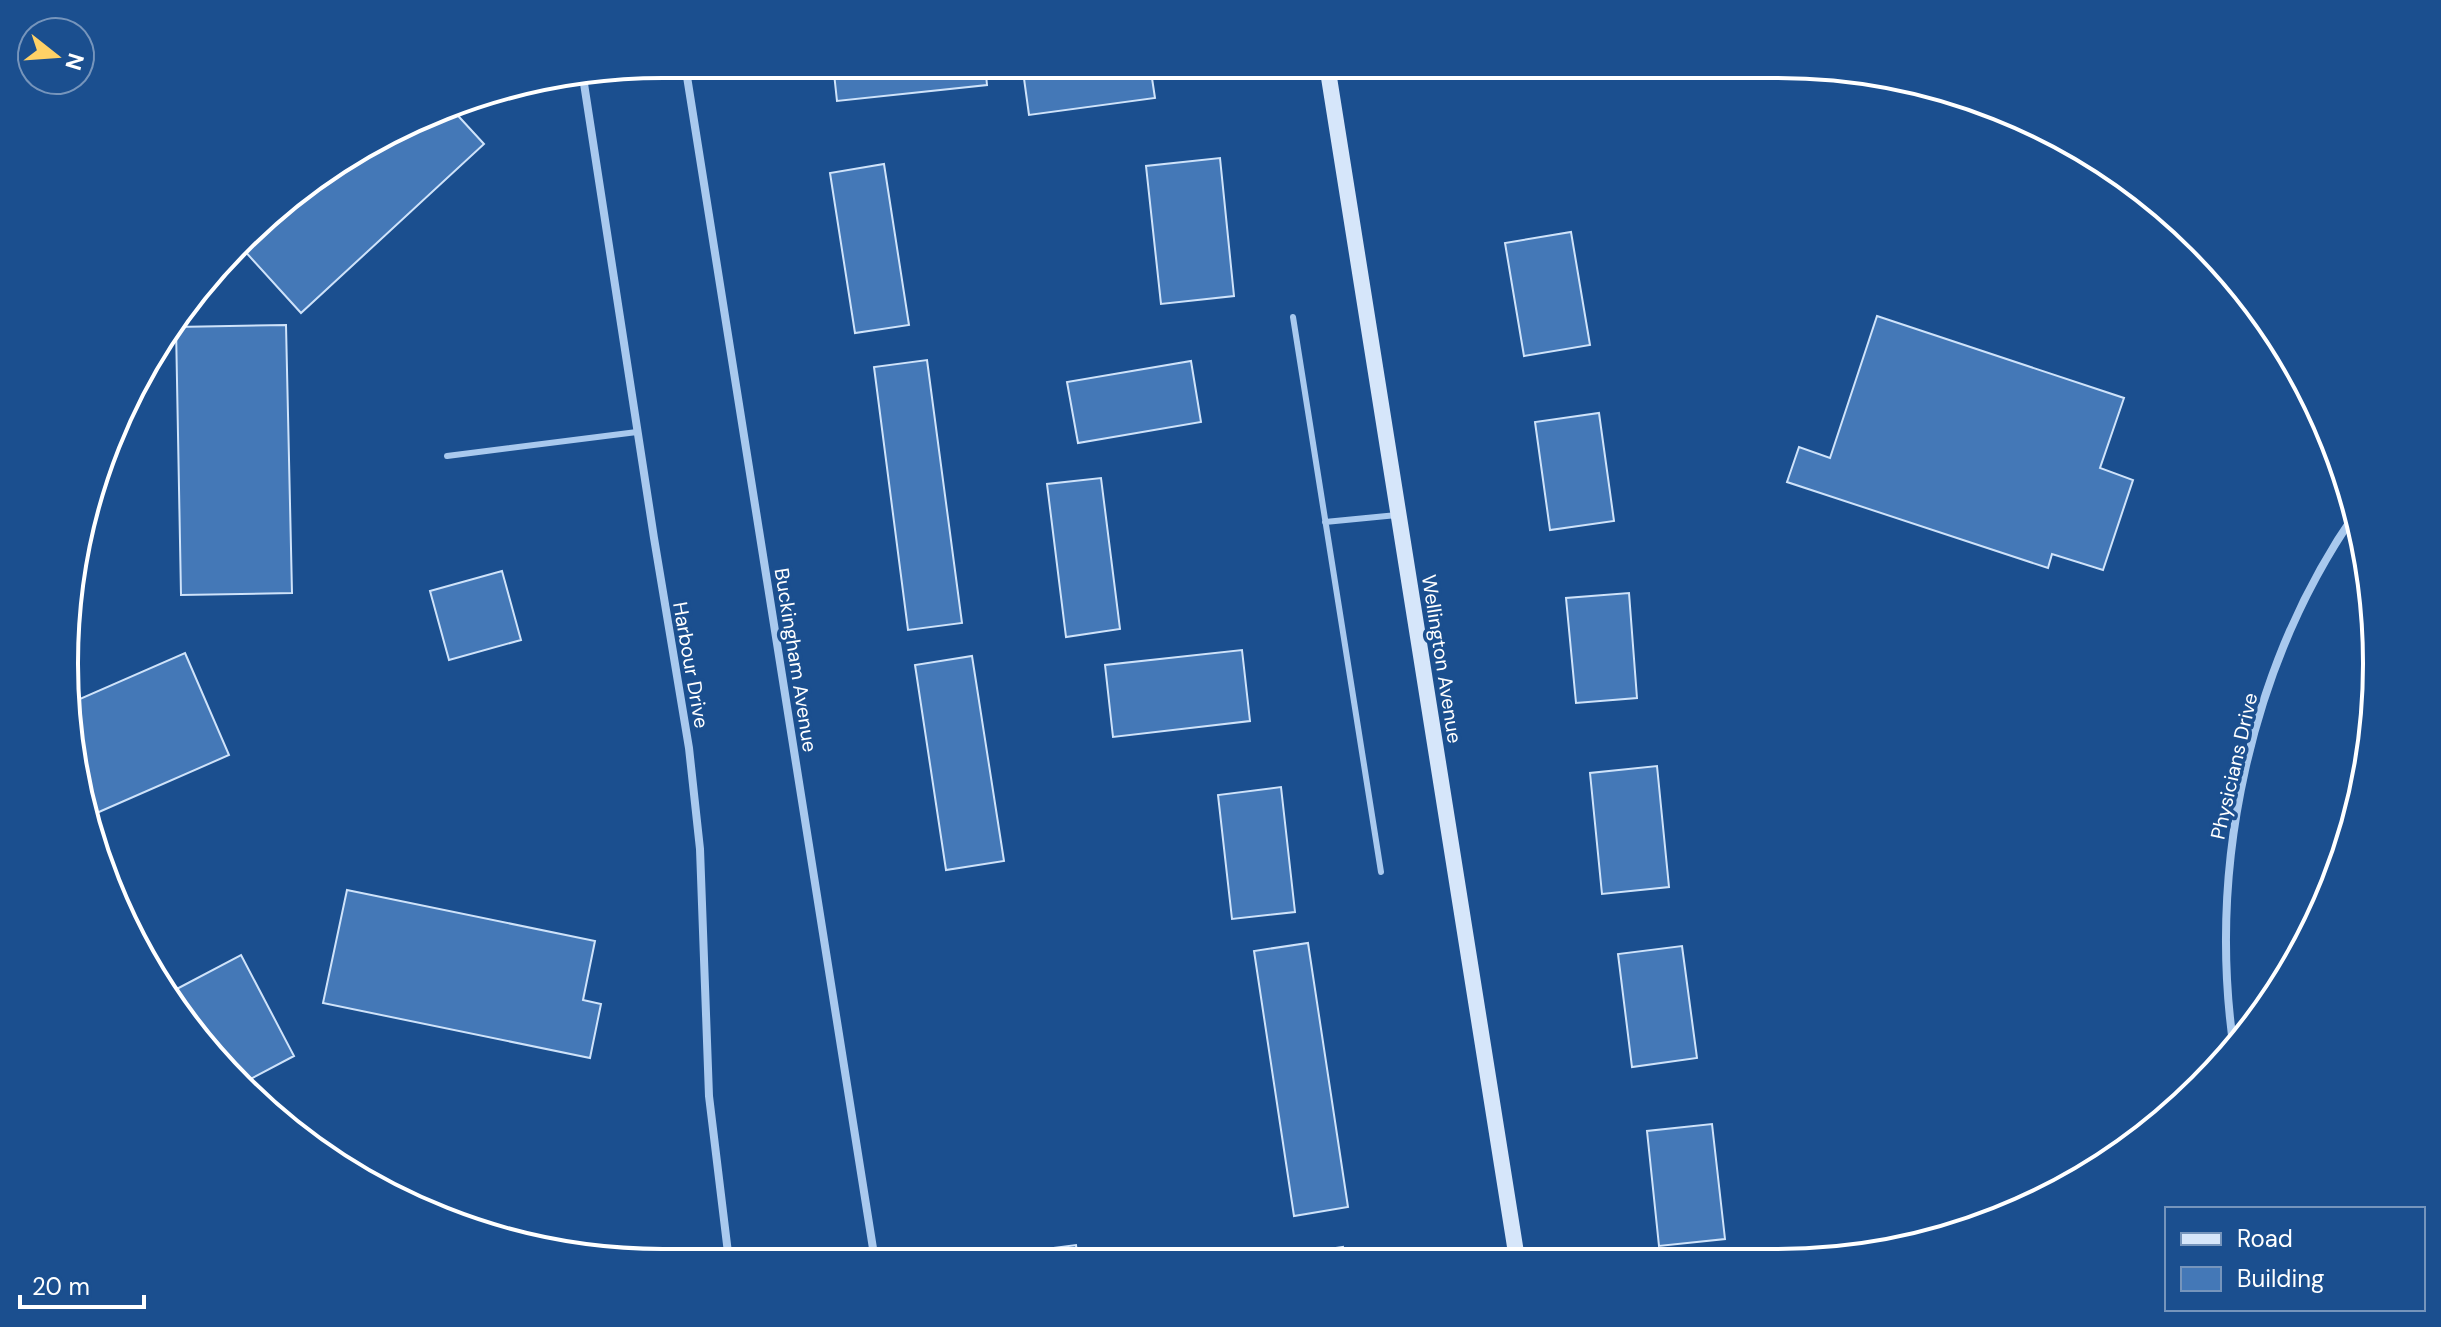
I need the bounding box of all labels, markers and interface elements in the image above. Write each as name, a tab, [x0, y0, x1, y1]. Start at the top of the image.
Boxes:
north arrow	[16, 16, 96, 96]
text: N	[58, 50, 91, 74]
street label: Buckingham Avenue	[769, 566, 823, 754]
street label: Wellington Avenue	[1416, 573, 1468, 745]
street label: Harbour Drive	[667, 600, 715, 730]
street label: Physicians Drive	[2205, 690, 2263, 842]
legend	[2165, 1207, 2425, 1311]
text: Road	[2237, 1223, 2293, 1254]
scale bar	[20, 1259, 144, 1309]
text: Building	[2237, 1263, 2324, 1294]
text: 20 m	[32, 1271, 90, 1302]

